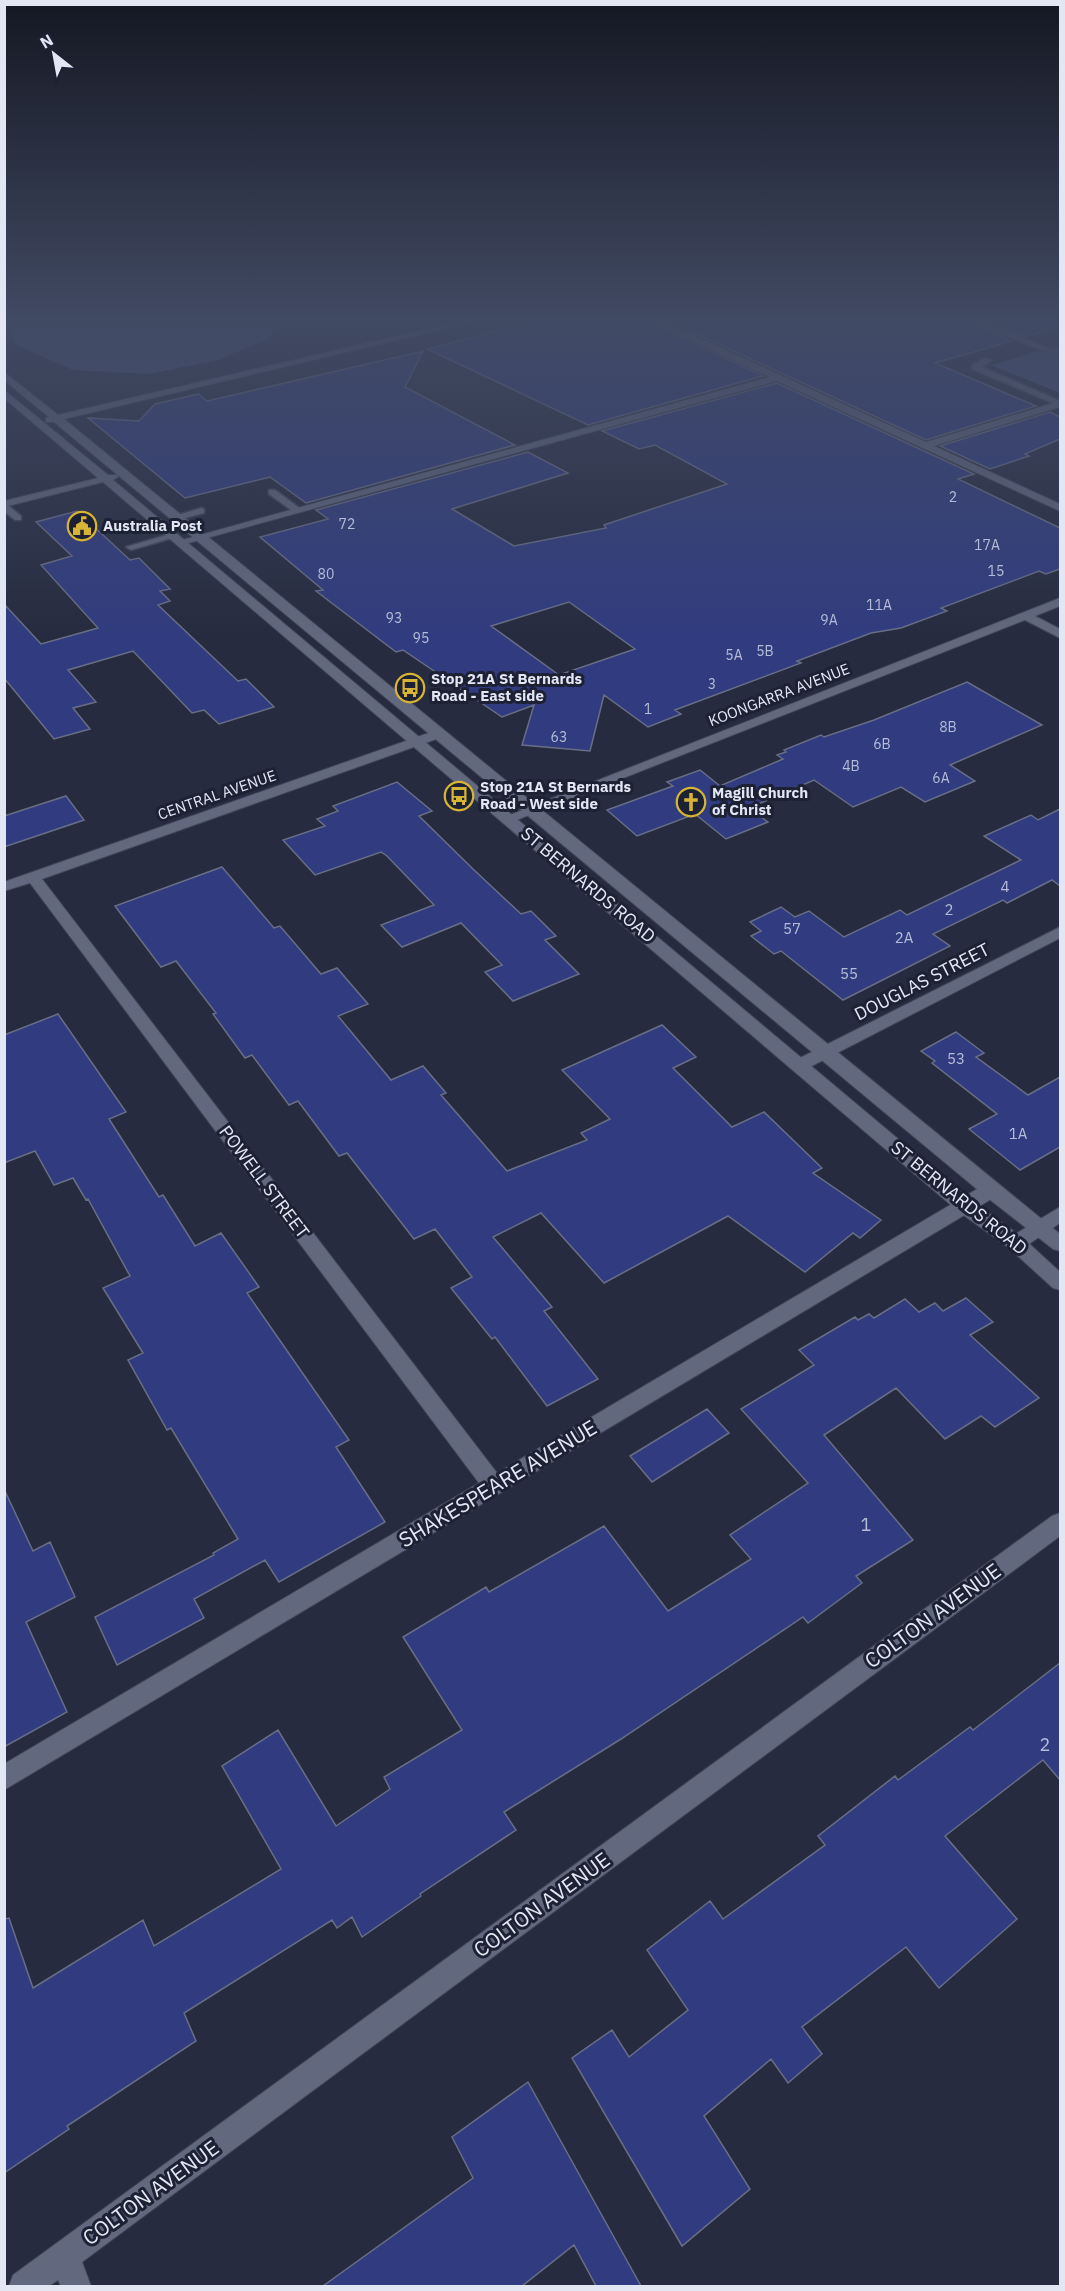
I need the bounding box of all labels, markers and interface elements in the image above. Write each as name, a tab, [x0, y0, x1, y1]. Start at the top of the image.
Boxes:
north arrow	[24, 24, 84, 84]
text: N	[36, 30, 56, 53]
house number: 2	[949, 488, 957, 506]
public building icon: Australia Post	[66, 510, 98, 542]
house number: 72	[339, 515, 355, 533]
place label: Australia Post	[103, 516, 202, 535]
house number: 17A	[974, 536, 1000, 554]
house number: 15	[988, 562, 1004, 580]
house number: 80	[318, 565, 334, 583]
house number: 11A	[866, 596, 892, 614]
house number: 93	[386, 609, 402, 627]
house number: 9A	[820, 611, 838, 629]
house number: 95	[413, 629, 429, 647]
house number: 5B	[756, 642, 774, 660]
house number: 5A	[725, 646, 743, 664]
street label: KOONGARRA AVENUE	[705, 659, 852, 730]
place label: Stop 21A St Bernards Road - East side	[431, 669, 583, 705]
bus stop icon: Stop 21A St Bernards Road - East side	[394, 672, 426, 704]
house number: 3	[708, 675, 716, 693]
house number: 1	[644, 700, 652, 718]
house number: 8B	[939, 718, 957, 736]
house number: 63	[551, 728, 567, 746]
house number: 6B	[873, 735, 891, 753]
house number: 4B	[842, 757, 860, 775]
street label: CENTRAL AVENUE	[155, 765, 279, 824]
house number: 6A	[932, 769, 950, 787]
place label: Stop 21A St Bernards Road - West side	[480, 777, 632, 813]
bus stop icon: Stop 21A St Bernards Road - West side	[443, 780, 475, 812]
place label: Magill Church of Christ	[712, 783, 808, 819]
church icon: Magill Church of Christ	[675, 786, 707, 818]
street label: ST BERNARDS ROAD	[516, 822, 660, 948]
house number: 4	[1000, 877, 1010, 896]
house number: 2	[944, 900, 954, 919]
house number: 57	[783, 919, 801, 938]
house number: 2A	[895, 928, 914, 947]
street label: DOUGLAS STREET	[850, 938, 993, 1026]
house number: 55	[840, 964, 858, 983]
house number: 53	[947, 1049, 965, 1068]
street label: POWELL STREET	[214, 1121, 314, 1243]
house number: 1A	[1009, 1124, 1028, 1143]
street label: ST BERNARDS ROAD	[887, 1136, 1032, 1260]
street label: SHAKESPEARE AVENUE	[393, 1413, 602, 1553]
house number: 1	[861, 1513, 871, 1536]
street label: COLTON AVENUE	[859, 1556, 1006, 1674]
house number: 2	[1040, 1733, 1050, 1756]
street label: COLTON AVENUE	[468, 1845, 615, 1963]
street label: COLTON AVENUE	[77, 2133, 224, 2251]

